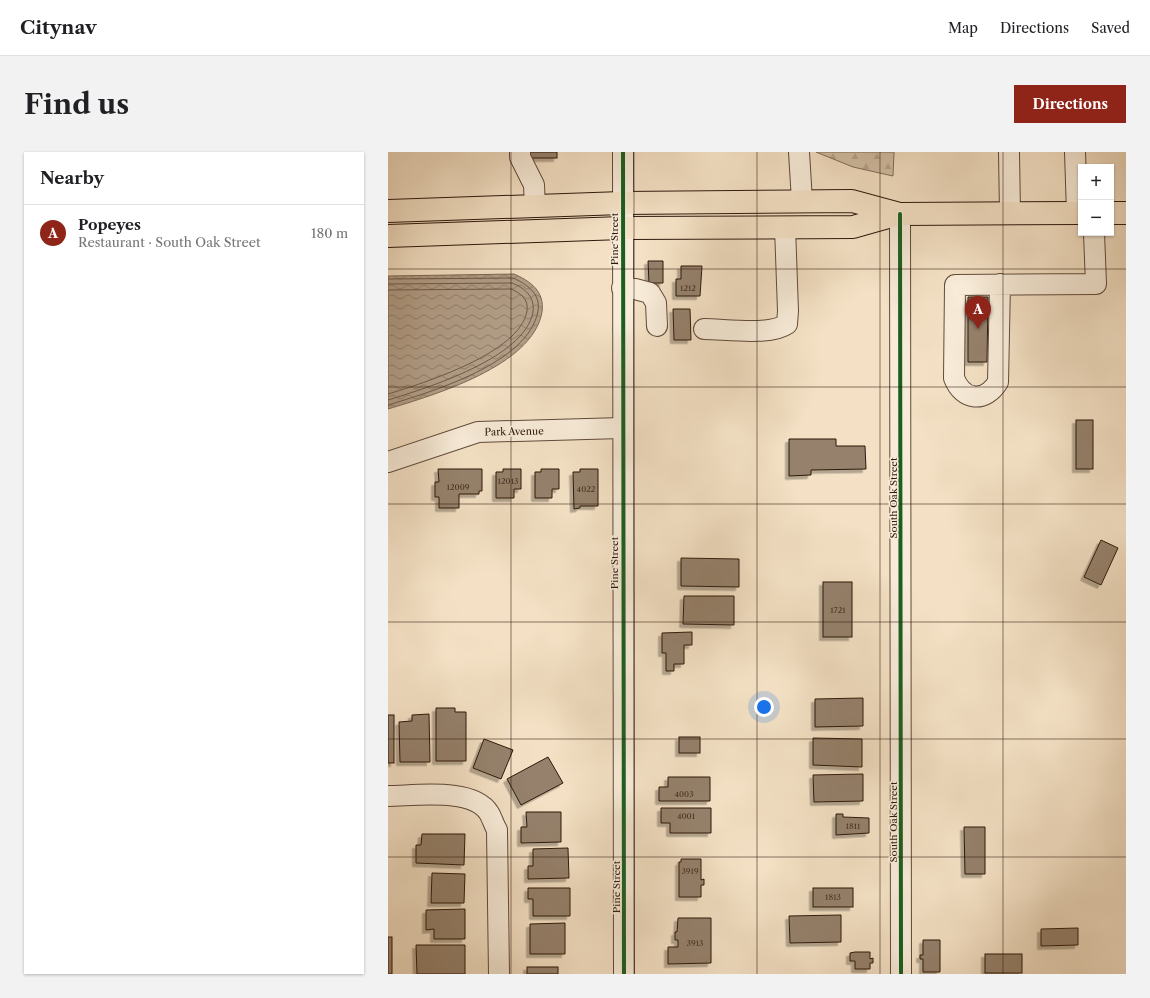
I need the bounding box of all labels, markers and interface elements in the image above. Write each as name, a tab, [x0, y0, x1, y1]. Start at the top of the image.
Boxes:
text: Citynav	[20, 16, 97, 39]
text: Map	[948, 19, 978, 37]
text: Directions	[1000, 19, 1069, 37]
text: Saved	[1091, 19, 1130, 37]
button: Directions	[1014, 85, 1126, 123]
text: Find us	[24, 87, 129, 121]
map controls	[1078, 164, 1114, 236]
button: +	[1078, 164, 1114, 200]
text: Nearby	[40, 168, 104, 188]
button: −	[1078, 200, 1114, 236]
street label: Pine Street	[608, 212, 621, 265]
text: Popeyes	[78, 215, 141, 234]
text: A	[48, 225, 58, 241]
text: 180 m	[311, 225, 348, 241]
text: Restaurant · South Oak Street	[78, 234, 261, 250]
house number: 1212	[680, 283, 696, 293]
pin: A	[965, 296, 991, 329]
street label: Park Avenue	[484, 424, 544, 439]
street label: South Oak Street	[887, 457, 900, 538]
house number: 12013	[498, 476, 518, 486]
house number: 12009	[447, 482, 470, 492]
house number: 4022	[577, 484, 596, 494]
street label: Pine Street	[608, 536, 621, 589]
house number: 1721	[830, 605, 846, 615]
your location	[754, 697, 774, 717]
street label: South Oak Street	[887, 781, 900, 862]
house number: 4003	[674, 789, 694, 799]
house number: 4001	[677, 811, 696, 821]
house number: 1811	[846, 821, 861, 831]
street label: Pine Street	[610, 860, 623, 913]
house number: 3919	[681, 866, 699, 876]
house number: 1813	[825, 892, 841, 902]
house number: 3913	[687, 938, 703, 948]

